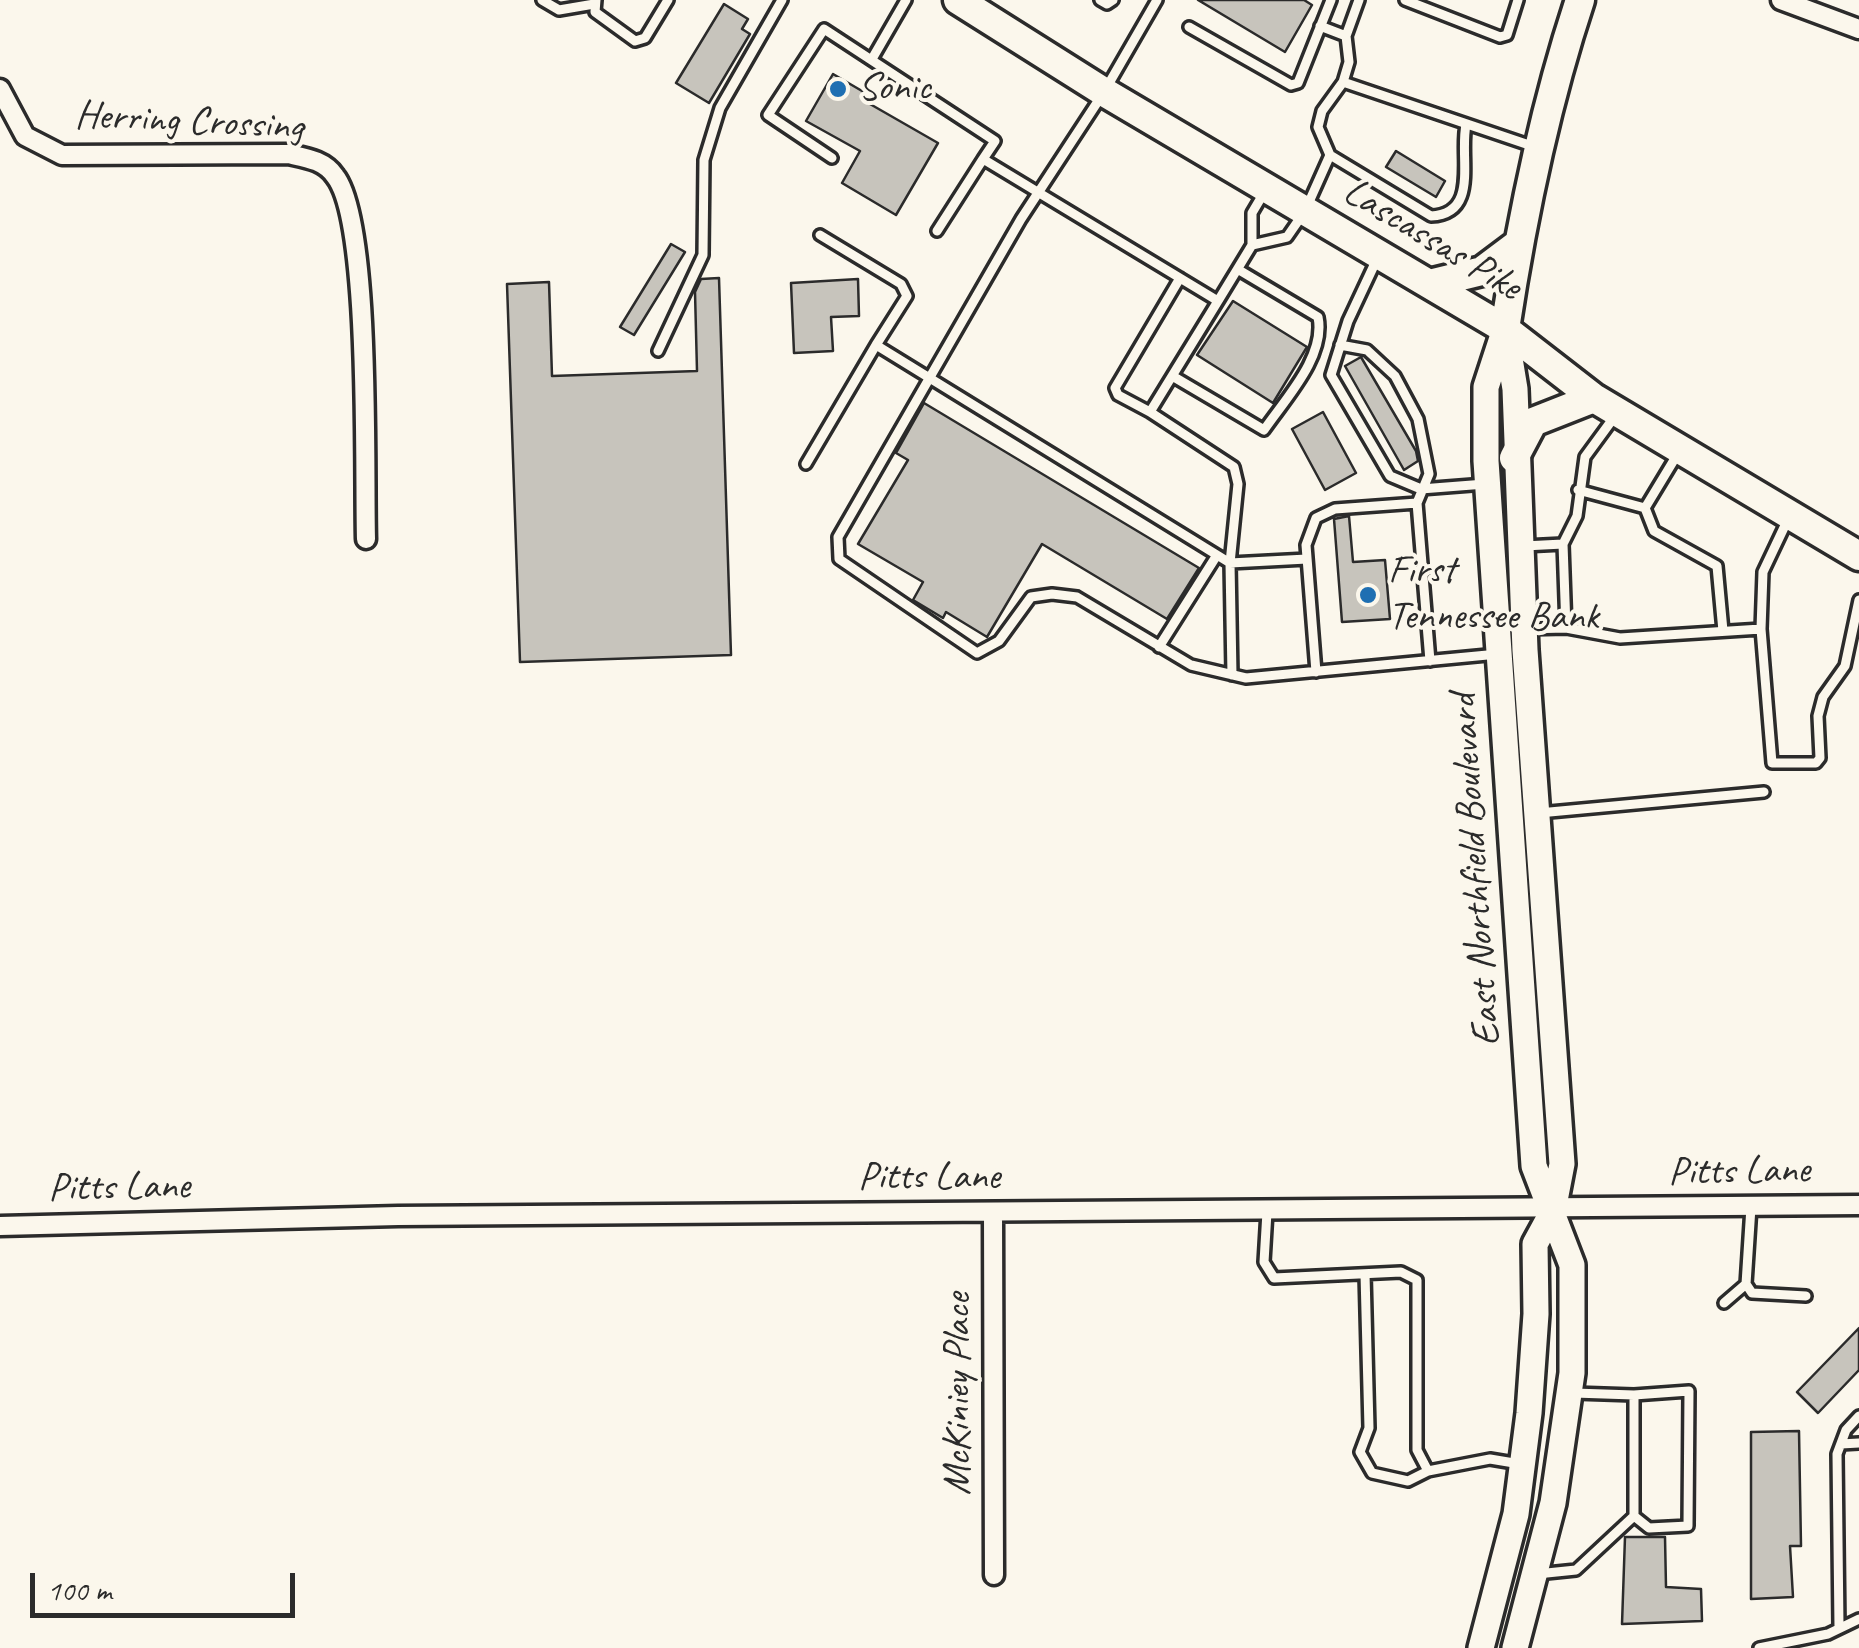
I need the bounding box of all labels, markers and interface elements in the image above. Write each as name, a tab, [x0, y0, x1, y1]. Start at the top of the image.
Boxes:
place label: Sonic	[858, 65, 931, 113]
marker: Sonic	[827, 78, 849, 100]
street label: Herring Crossing	[74, 92, 304, 152]
street label: Lascassas Pike	[1334, 168, 1530, 312]
place label: First Tennessee Bank	[1388, 548, 1599, 642]
marker: First Tennessee Bank	[1357, 584, 1379, 606]
street label: East Northfield Boulevard	[1440, 692, 1512, 1048]
street label: Pitts Lane	[1668, 1147, 1810, 1197]
street label: Pitts Lane	[858, 1154, 1000, 1202]
street label: Pitts Lane	[48, 1163, 190, 1213]
street label: McKiniey Place	[935, 1293, 983, 1495]
scale bar	[35, 1553, 300, 1615]
text: 100 m	[47, 1571, 112, 1609]

